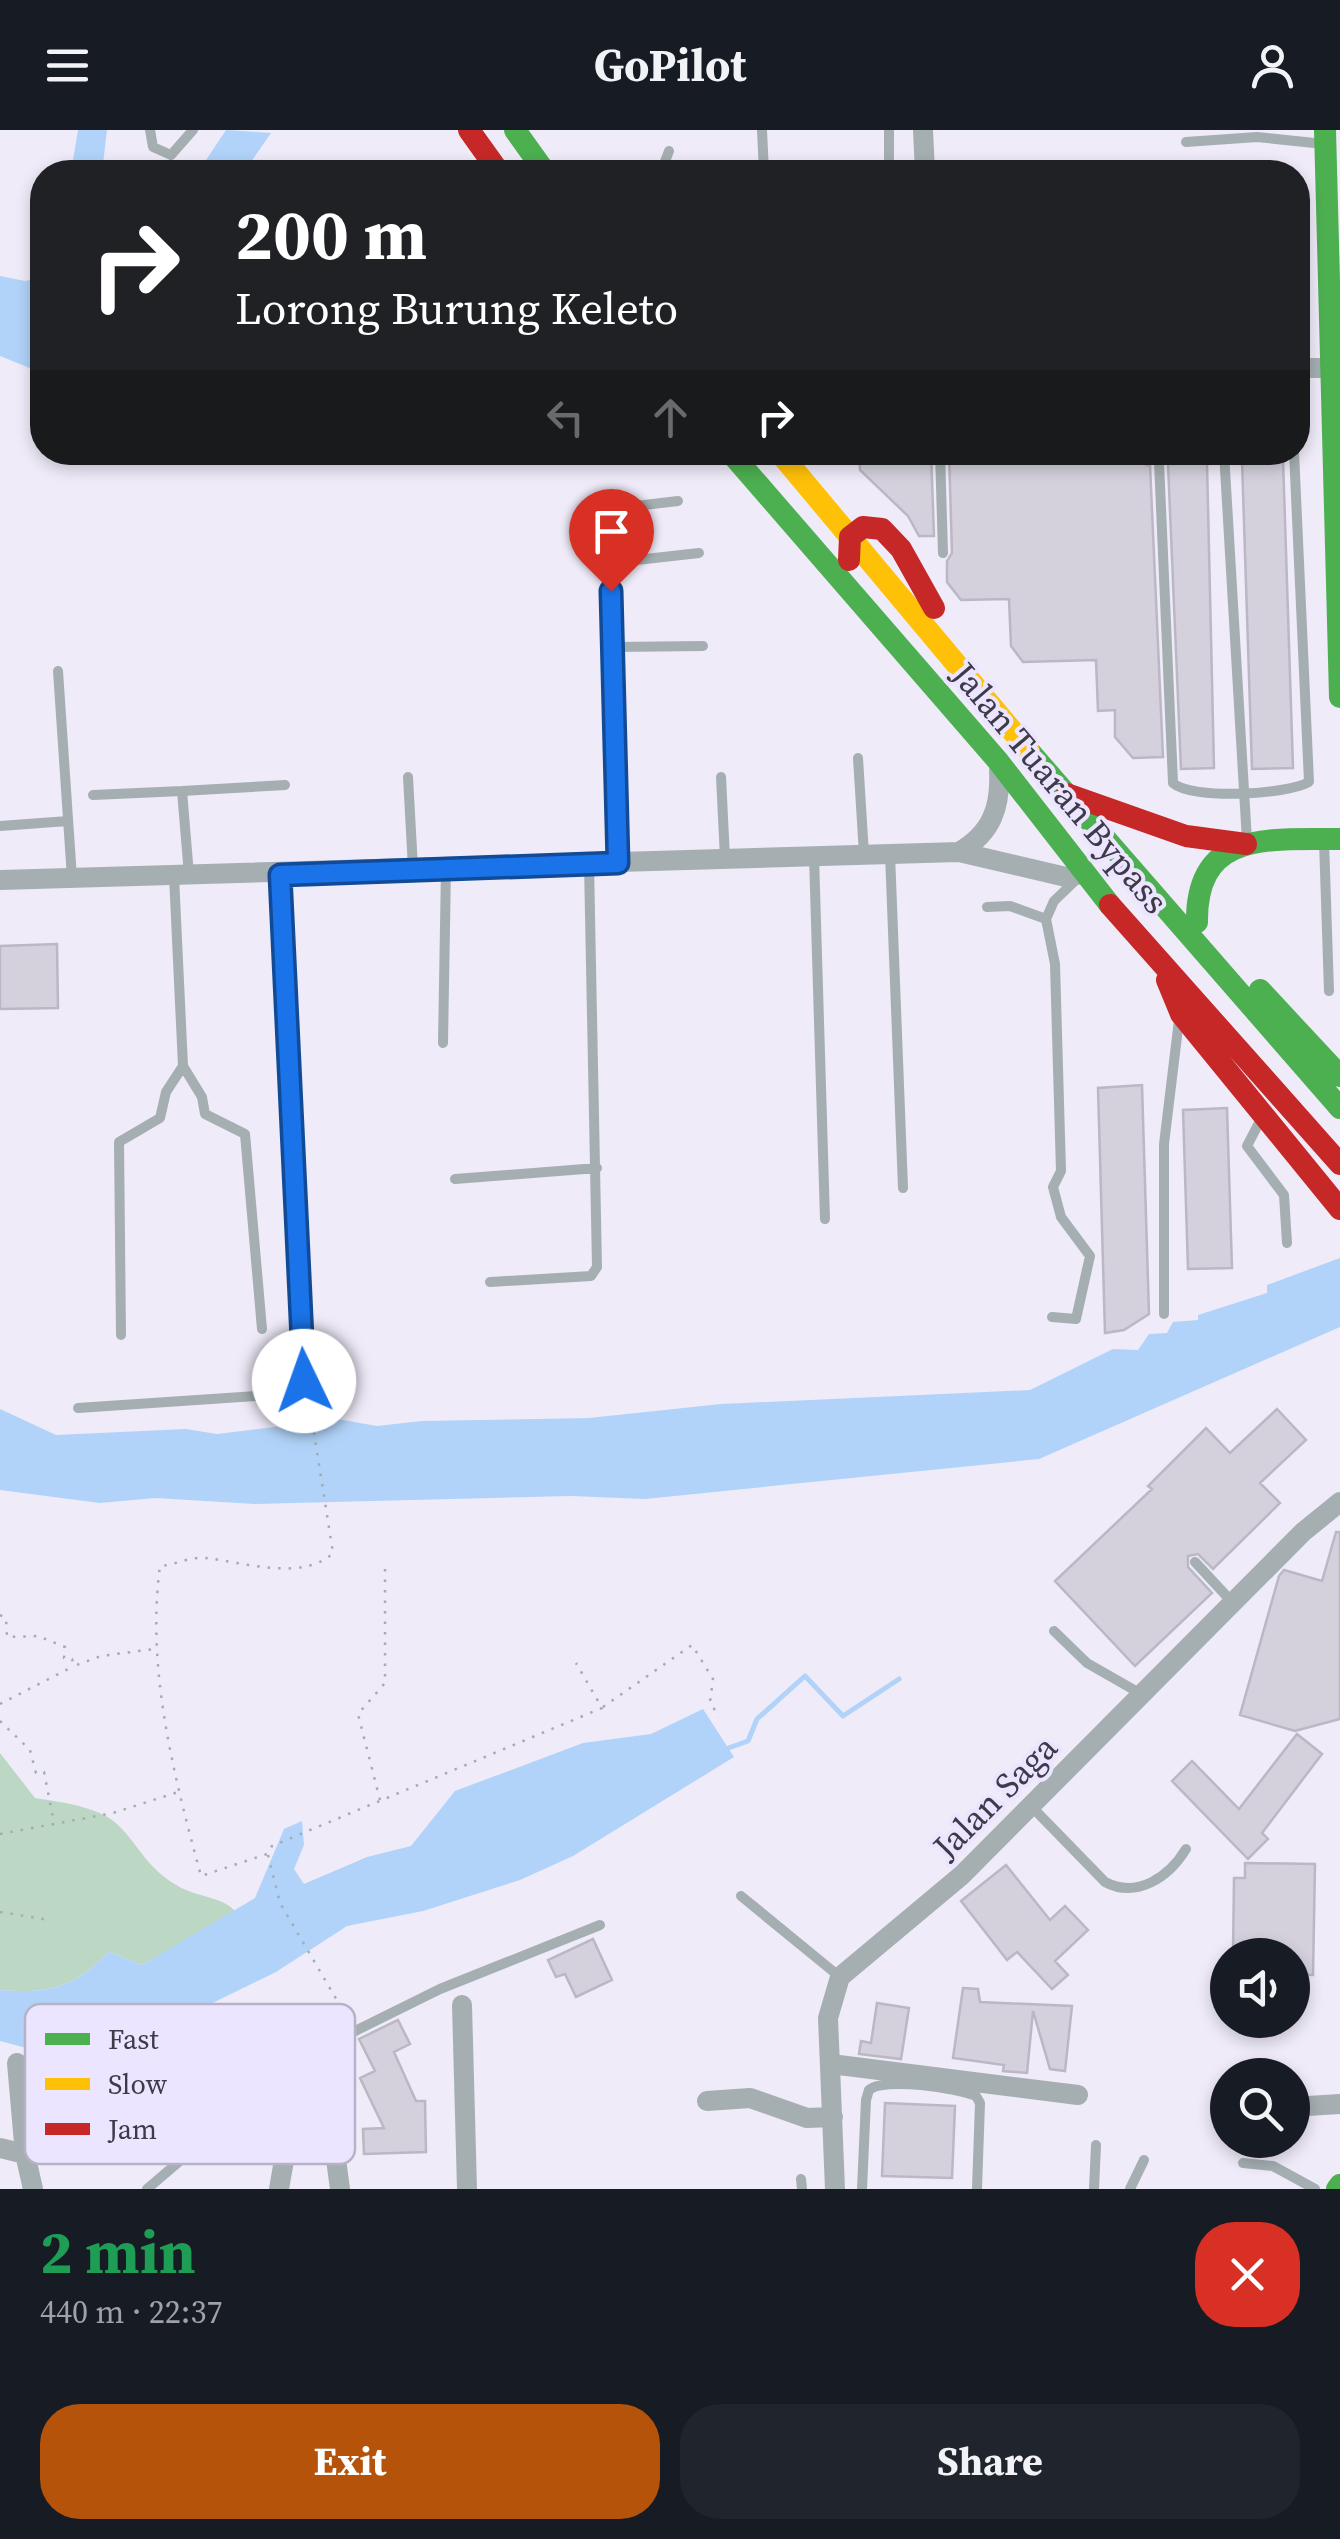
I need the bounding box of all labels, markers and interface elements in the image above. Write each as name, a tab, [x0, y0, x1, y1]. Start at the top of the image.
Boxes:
text: GoPilot	[594, 34, 746, 96]
icon: menu	[40, 38, 95, 93]
icon: person	[1245, 38, 1300, 93]
text: 200 m	[235, 186, 427, 282]
icon: right	[70, 200, 200, 330]
text: Lorong Burung Keleto	[235, 277, 678, 339]
icon: left	[538, 390, 593, 445]
icon: ahead	[643, 390, 698, 445]
icon: right	[748, 390, 803, 445]
pin	[569, 489, 654, 592]
icon: arrive	[584, 504, 639, 559]
street label: Jalan Tuaran Bypass	[940, 651, 1179, 924]
position arrow	[252, 1329, 356, 1433]
street label: Jalan Saga	[922, 1724, 1068, 1870]
map controls	[1210, 1938, 1310, 2158]
button: sound	[1210, 1938, 1310, 2038]
legend	[25, 2004, 355, 2164]
text: Fast	[108, 2020, 159, 2058]
button: search	[1210, 2058, 1310, 2158]
text: Slow	[108, 2065, 168, 2103]
text: Jam	[107, 2110, 157, 2148]
text: 2 min	[40, 2211, 196, 2293]
button: close	[1195, 2222, 1300, 2327]
text: 440 m · 22:37	[40, 2290, 222, 2334]
button: Exit	[40, 2404, 660, 2519]
button: Share	[680, 2404, 1300, 2519]

